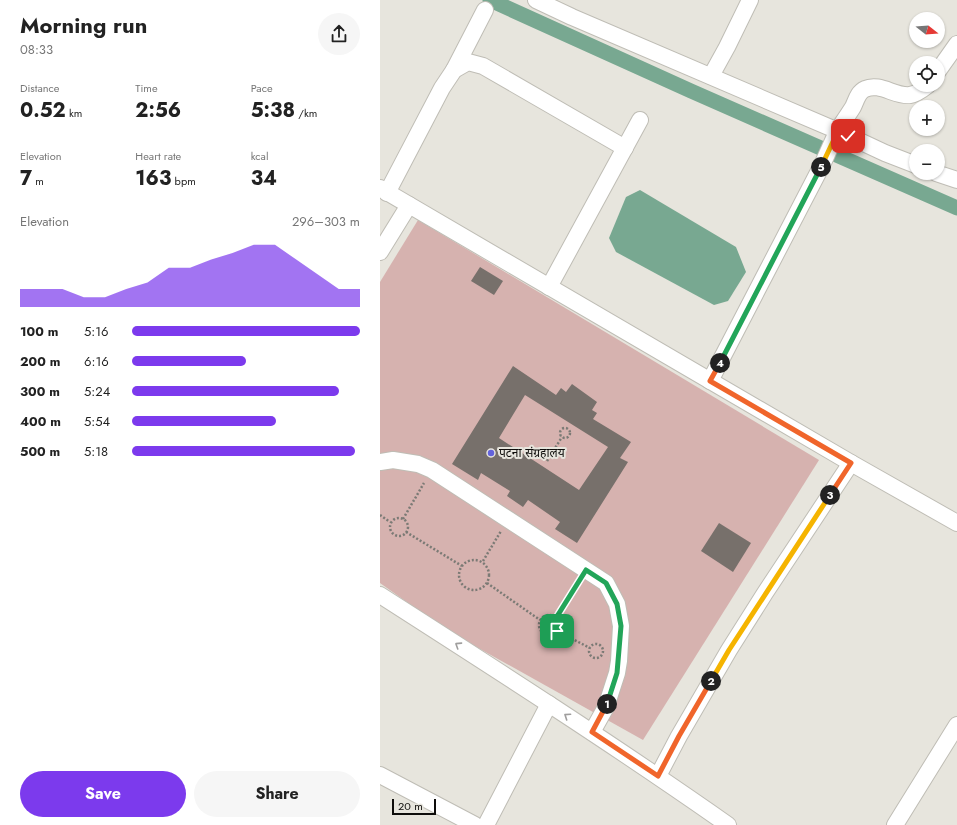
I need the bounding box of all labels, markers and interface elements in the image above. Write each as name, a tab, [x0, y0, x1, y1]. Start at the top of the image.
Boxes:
text: Morning run	[20, 9, 147, 41]
north arrow	[909, 12, 945, 48]
map controls	[909, 12, 945, 180]
button: share	[318, 13, 360, 55]
text: 08:33	[20, 40, 53, 59]
button: locate	[909, 56, 945, 92]
text: Distance	[20, 80, 59, 96]
text: Time	[135, 80, 158, 96]
text: Pace	[251, 80, 273, 96]
text: 0.52	[20, 96, 66, 125]
text: 2:56	[135, 96, 181, 125]
text: 5:38	[251, 96, 295, 125]
button: +	[909, 100, 945, 136]
text: km	[66, 105, 82, 121]
text: /km	[295, 105, 317, 121]
pin	[831, 119, 865, 153]
icon: check	[837, 125, 859, 147]
button: −	[909, 144, 945, 180]
text: Elevation	[20, 148, 62, 164]
text: Heart rate	[135, 148, 181, 164]
text: kcal	[251, 148, 268, 164]
pin: 5	[811, 157, 831, 177]
text: 5	[817, 159, 825, 175]
text: 7	[20, 164, 32, 193]
text: 163	[135, 164, 171, 193]
text: 34	[251, 164, 277, 193]
text: m	[32, 173, 44, 189]
text: bpm	[171, 173, 196, 189]
text: Elevation	[20, 212, 69, 231]
text: 296–303 m	[292, 212, 360, 231]
text: 100 m	[20, 322, 58, 341]
text: 5:16	[84, 322, 109, 341]
text: 200 m	[20, 352, 60, 371]
text: 6:16	[84, 352, 109, 371]
pin: 4	[710, 353, 730, 373]
text: 4	[716, 355, 724, 371]
text: 300 m	[20, 382, 60, 401]
text: 5:24	[84, 382, 110, 401]
text: 400 m	[20, 412, 61, 431]
text: 5:54	[84, 412, 110, 431]
text: 500 m	[20, 442, 60, 461]
text: 5:18	[84, 442, 108, 461]
place label: पटना संग्रहालय	[499, 444, 566, 462]
marker: पटना संग्रहालय	[486, 448, 496, 458]
pin: 3	[820, 485, 840, 505]
text: 3	[827, 487, 833, 503]
pin	[540, 614, 574, 648]
icon: arrive	[546, 620, 568, 642]
one-way arrow	[455, 643, 462, 650]
pin: 2	[701, 671, 721, 691]
text: 2	[707, 673, 715, 689]
pin: 1	[597, 694, 617, 714]
text: 1	[604, 696, 610, 712]
one-way arrow	[564, 713, 571, 721]
button: Save	[20, 771, 186, 817]
button: Share	[194, 771, 360, 817]
scale bar	[392, 797, 436, 816]
text: 20 m	[398, 798, 423, 814]

